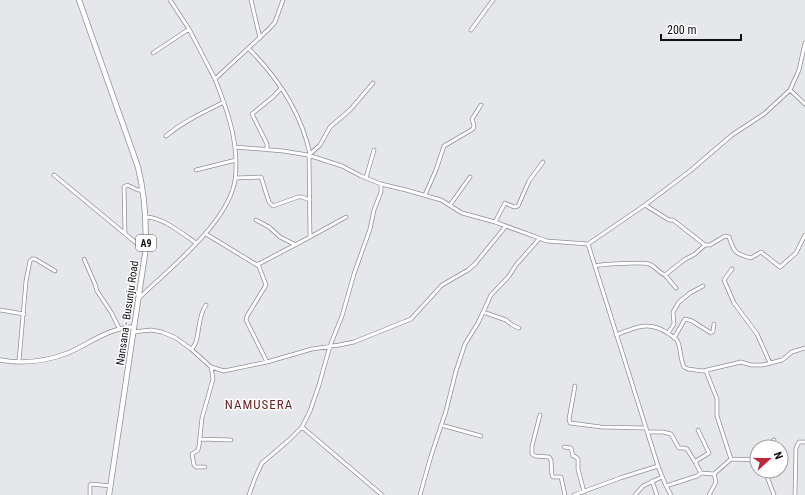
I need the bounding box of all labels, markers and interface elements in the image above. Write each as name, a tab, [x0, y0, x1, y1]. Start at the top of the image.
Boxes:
scale bar	[661, 16, 741, 42]
text: 200 m	[667, 23, 697, 37]
road number: A9	[136, 235, 156, 251]
street label: Nansana - Busunju Road	[114, 260, 141, 366]
district label: NAMUSERA	[225, 397, 293, 412]
north arrow	[749, 439, 789, 479]
text: N	[771, 450, 785, 461]

